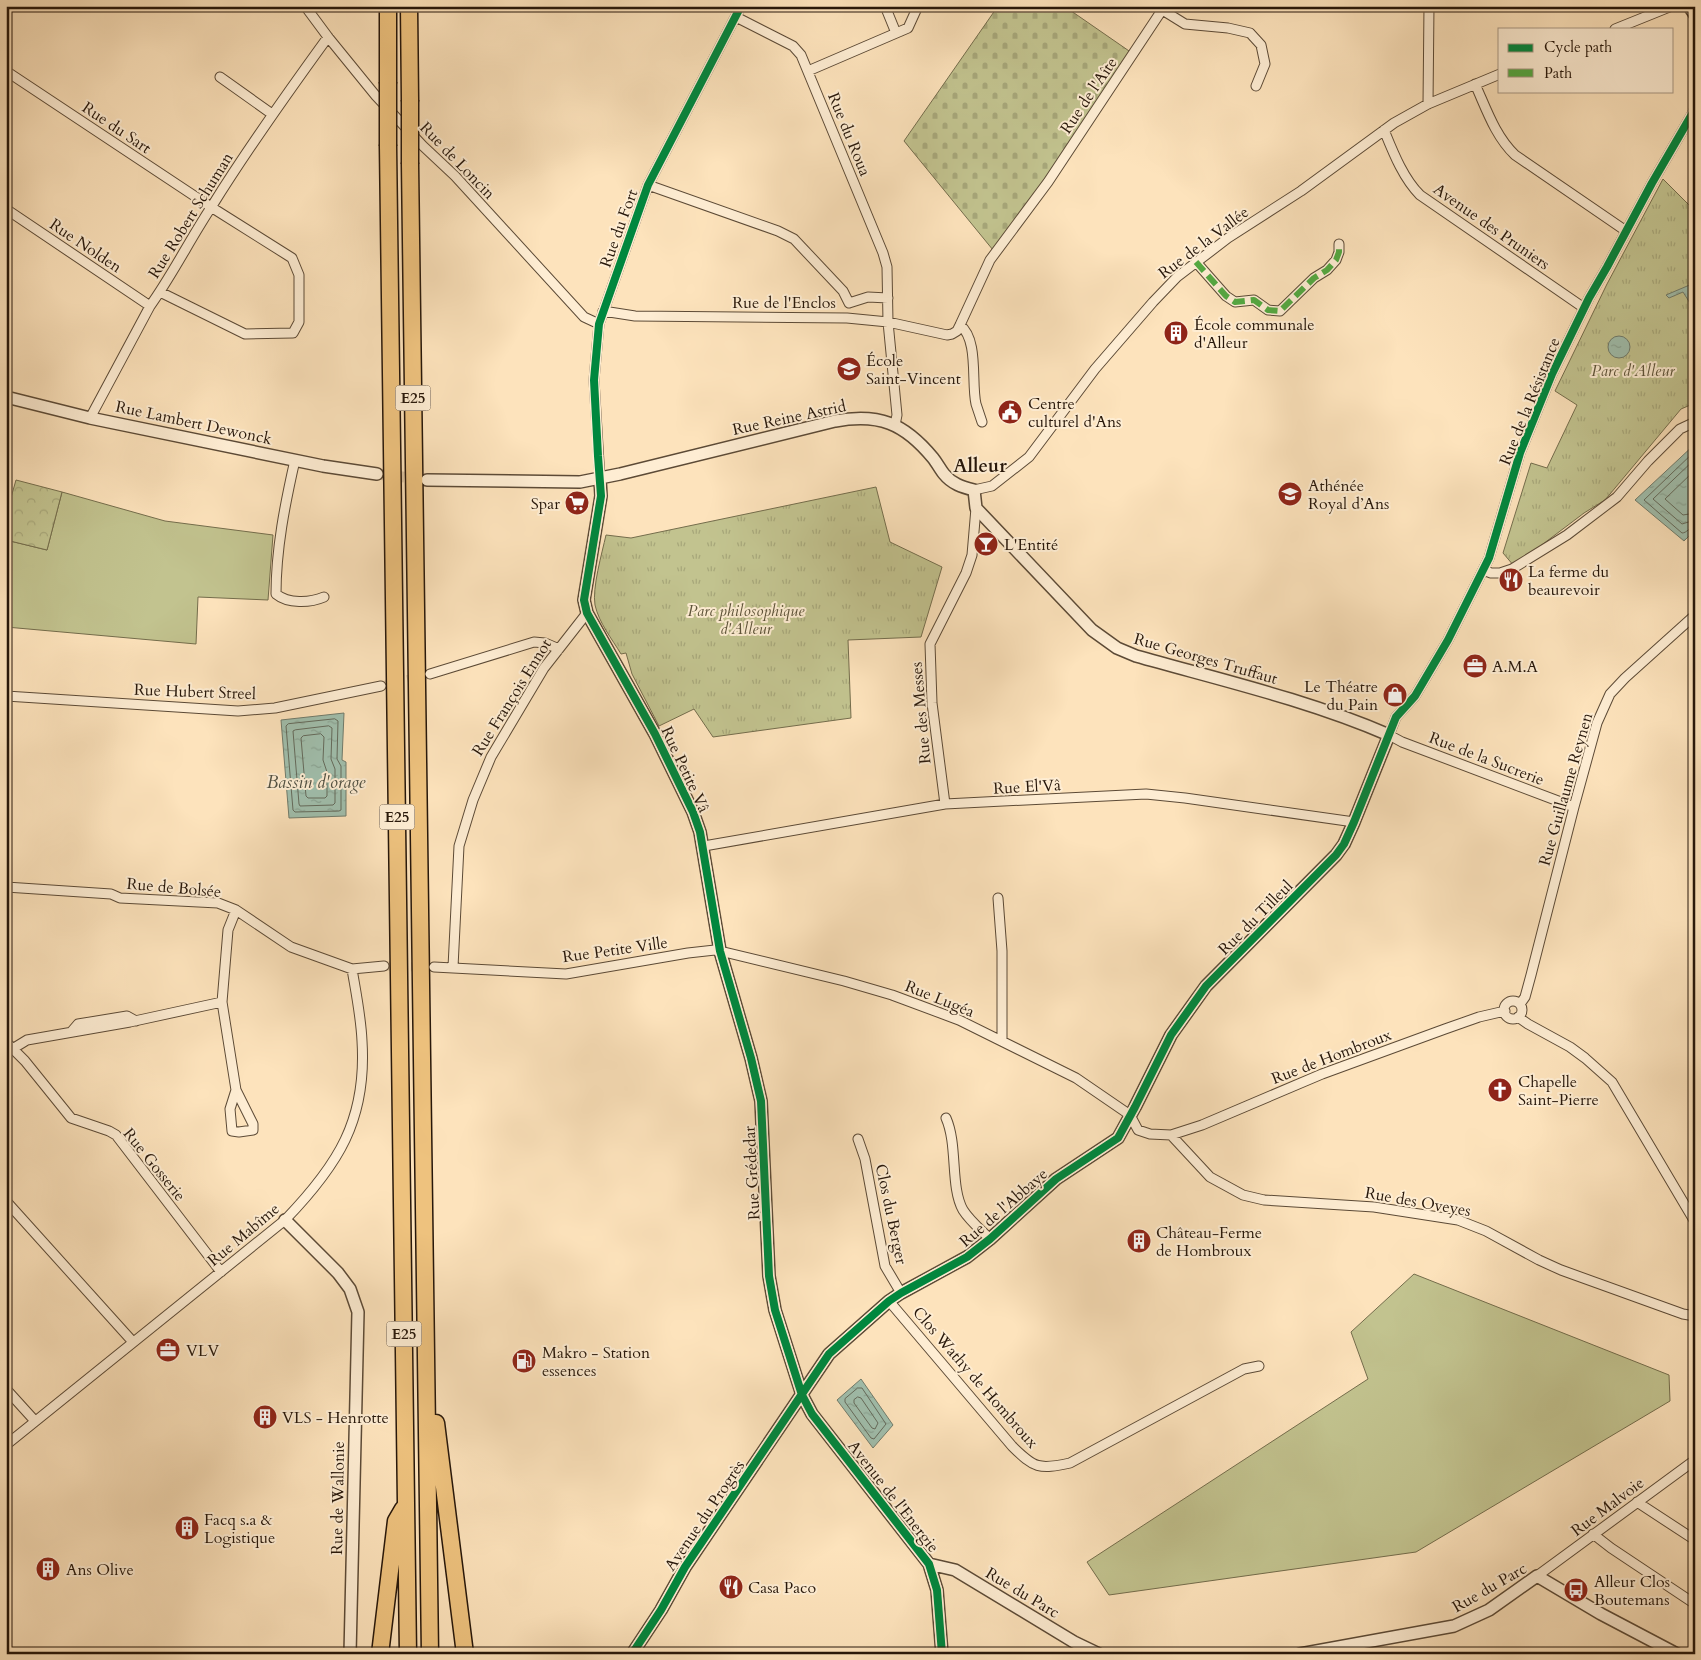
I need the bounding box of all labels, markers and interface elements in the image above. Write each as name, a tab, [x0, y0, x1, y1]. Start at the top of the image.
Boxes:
legend	[1498, 28, 1674, 92]
text: Cycle path	[1544, 37, 1613, 57]
street label: Rue de l'Aîte	[1055, 53, 1122, 138]
text: Path	[1544, 63, 1573, 83]
street label: Rue du Roua	[822, 89, 876, 180]
street label: Rue du Sart	[78, 97, 155, 159]
street label: Rue de Loncin	[415, 117, 500, 204]
street label: Rue Robert Schuman	[143, 148, 238, 283]
street label: Avenue des Pruniers	[1429, 178, 1554, 275]
street label: Rue du Fort	[595, 186, 643, 270]
street label: Rue de la Vallée	[1154, 201, 1253, 284]
street label: Rue Nolden	[45, 214, 126, 278]
street label: Rue de l'Enclos	[732, 292, 836, 314]
place label: École communale d'Alleur	[1194, 314, 1315, 354]
building icon: École communale d'Alleur	[1163, 320, 1189, 346]
street label: Rue de la Résistance	[1494, 334, 1566, 469]
place label: École Saint-Vincent	[866, 350, 961, 390]
school or university icon: École Saint-Vincent	[836, 356, 862, 382]
park label: Parc d'Alleur	[1591, 360, 1675, 382]
road number: E25	[396, 386, 430, 410]
place label: Centre culturel d'Ans	[1028, 393, 1121, 433]
street label: Rue Reine Astrid	[730, 395, 848, 441]
street label: Rue Lambert Dewonck	[114, 396, 274, 450]
public building icon: Centre culturel d'Ans	[997, 399, 1023, 425]
district label: Alleur	[953, 453, 1007, 479]
place label: Athénée Royal d’Ans	[1308, 475, 1389, 515]
school or university icon: Athénée Royal d’Ans	[1277, 481, 1303, 507]
supermarket icon: Spar	[564, 490, 590, 516]
place label: Spar	[531, 493, 560, 515]
bar icon: L'Entité	[973, 531, 999, 557]
place label: L'Entité	[1004, 534, 1058, 556]
place label: La ferme du beaurevoir	[1528, 561, 1609, 601]
restaurant icon: La ferme du beaurevoir	[1498, 567, 1524, 593]
park label: Parc philosophique d'Alleur	[688, 600, 805, 640]
street label: Rue Georges Truffaut	[1131, 628, 1280, 690]
street label: Rue François Ennot	[467, 635, 557, 760]
office icon: A.M.A	[1462, 653, 1488, 679]
place label: A.M.A	[1492, 656, 1539, 678]
street label: Rue des Messes	[906, 661, 936, 765]
place label: Le Théatre du Pain	[1304, 676, 1378, 716]
street label: Rue Hubert Streel	[134, 679, 256, 705]
shop icon: Le Théatre du Pain	[1382, 682, 1408, 708]
street label: Rue Guillaume Reynen	[1534, 710, 1598, 869]
street label: Rue Petite Vâ	[655, 723, 715, 816]
street label: Rue de la Sucrerie	[1426, 727, 1547, 791]
water label: Bassin d'orage	[267, 770, 367, 795]
street label: Rue El'Vâ	[993, 774, 1062, 800]
road number: E25	[380, 804, 414, 830]
street label: Rue de Bolsée	[126, 873, 222, 903]
street label: Rue du Tilleul	[1213, 875, 1298, 960]
street label: Rue Petite Ville	[561, 932, 669, 968]
street label: Rue Lugéa	[902, 975, 978, 1023]
street label: Rue de Hombroux	[1268, 1024, 1395, 1090]
place label: Chapelle Saint-Pierre	[1518, 1071, 1599, 1111]
church icon: Chapelle Saint-Pierre	[1487, 1077, 1513, 1103]
street label: Rue Gosserie	[118, 1123, 191, 1206]
street label: Rue Grédedar	[739, 1125, 765, 1221]
street label: Clos du Berger	[870, 1162, 912, 1267]
street label: Rue de l'Abbaye	[955, 1163, 1053, 1252]
street label: Rue des Oveyes	[1363, 1182, 1472, 1222]
street label: Rue Mabîme	[203, 1198, 284, 1271]
place label: Château-Ferme de Hombroux	[1156, 1222, 1262, 1262]
building icon: Château-Ferme de Hombroux	[1126, 1228, 1152, 1254]
street label: Clos Wathy de Hombroux	[908, 1302, 1043, 1453]
road number: E25	[386, 1322, 422, 1346]
office icon: VLV	[155, 1337, 181, 1363]
place label: VLV	[186, 1340, 219, 1362]
place label: Makro - Station essences	[542, 1342, 650, 1382]
fuel station icon: Makro - Station essences	[511, 1348, 537, 1374]
building icon: VLS - Henrotte	[252, 1404, 278, 1430]
place label: VLS - Henrotte	[282, 1407, 389, 1429]
street label: Avenue de l'Energie	[842, 1436, 944, 1557]
street label: Rue de Wallonie	[326, 1441, 350, 1555]
street label: Avenue du Progrès	[660, 1456, 750, 1575]
street label: Rue Malvoie	[1567, 1472, 1649, 1541]
place label: Facq s.a & Logistique	[204, 1509, 275, 1549]
building icon: Facq s.a & Logistique	[174, 1515, 200, 1541]
building icon: Ans Olive	[35, 1556, 61, 1582]
street label: Rue du Parc	[1448, 1558, 1531, 1618]
place label: Ans Olive	[66, 1559, 134, 1581]
street label: Rue du Parc	[981, 1562, 1064, 1624]
place label: Alleur Clos Boutemans	[1594, 1571, 1670, 1611]
restaurant icon: Casa Paco	[718, 1574, 744, 1600]
place label: Casa Paco	[748, 1577, 816, 1599]
bus stop icon: Alleur Clos Boutemans	[1563, 1577, 1589, 1603]

